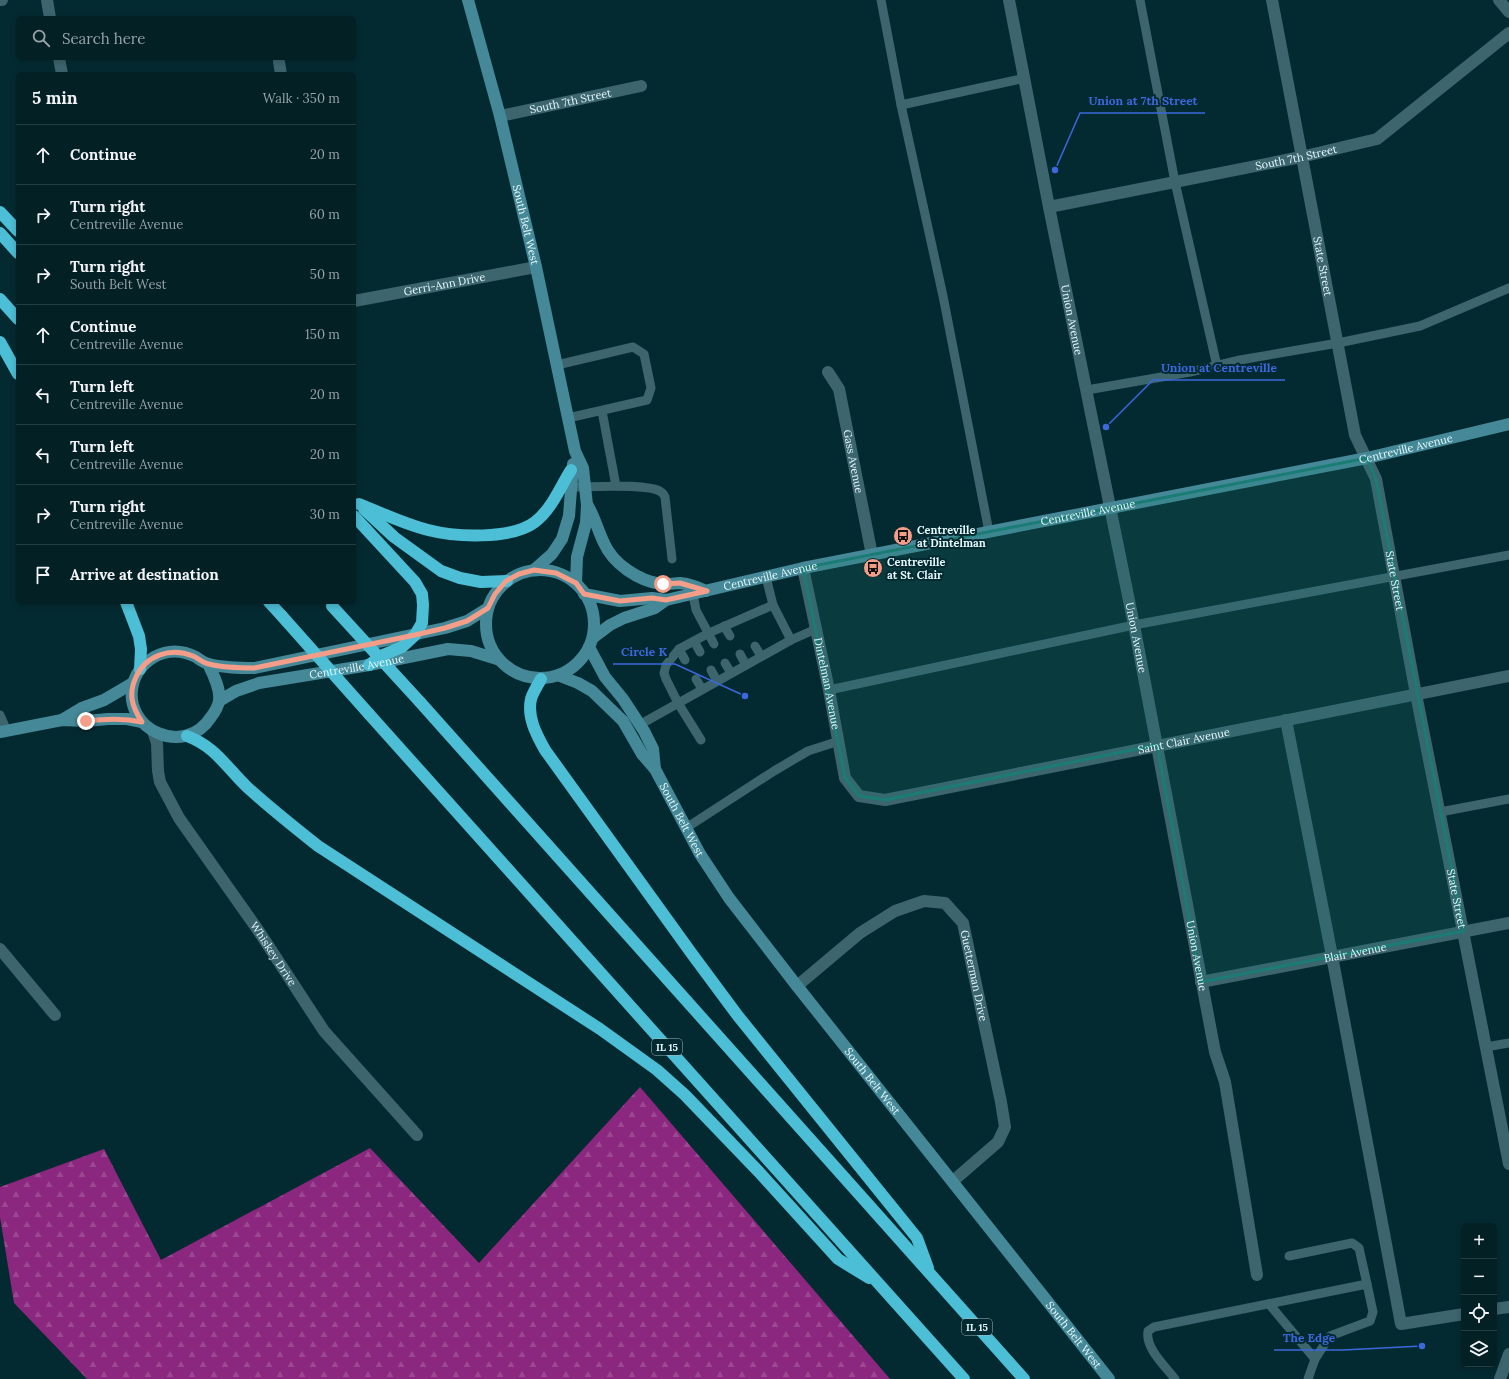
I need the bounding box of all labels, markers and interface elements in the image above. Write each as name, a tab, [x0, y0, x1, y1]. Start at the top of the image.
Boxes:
search box	[16, 16, 356, 60]
icon: search	[30, 27, 52, 49]
text: Search here	[62, 29, 145, 48]
street label: South 7th Street	[528, 85, 613, 117]
text: 5 min	[32, 87, 78, 109]
callout: Union at 7th Street	[1080, 89, 1205, 113]
text: Walk · 350 m	[263, 90, 340, 107]
text: Union at 7th Street	[1088, 93, 1199, 108]
street label: South 7th Street	[1254, 142, 1339, 173]
icon: ahead	[32, 144, 54, 166]
text: Continue	[70, 145, 136, 164]
text: 20 m	[310, 146, 340, 163]
street label: South Belt West	[510, 183, 542, 267]
text: Turn right	[70, 197, 146, 216]
icon: right	[32, 204, 54, 226]
text: 60 m	[309, 206, 340, 223]
text: Centreville Avenue	[70, 216, 183, 233]
street label: State Street	[1310, 235, 1335, 298]
text: Turn right	[70, 257, 146, 276]
icon: right	[32, 264, 54, 286]
text: 50 m	[310, 266, 340, 283]
street label: Gerri-Ann Drive	[402, 270, 486, 299]
text: South Belt West	[70, 276, 167, 293]
street label: Union Avenue	[1058, 283, 1086, 356]
text: Continue	[70, 317, 136, 336]
icon: ahead	[32, 324, 54, 346]
text: 150 m	[305, 326, 340, 343]
text: Centreville Avenue	[70, 336, 183, 353]
callout: Union at Centreville	[1153, 356, 1285, 380]
text: Union at Centreville	[1161, 360, 1278, 375]
text: Turn left	[70, 377, 134, 396]
icon: left	[32, 384, 54, 406]
text: 20 m	[310, 386, 340, 403]
text: Centreville Avenue	[70, 396, 183, 413]
street label: Gass Avenue	[840, 428, 867, 494]
street label: Centreville Avenue	[1358, 431, 1454, 466]
text: Turn left	[70, 437, 134, 456]
icon: left	[32, 444, 54, 466]
text: 20 m	[310, 446, 340, 463]
text: Centreville Avenue	[70, 456, 183, 473]
street label: Centreville Avenue	[1040, 496, 1136, 528]
text: Turn right	[70, 497, 146, 516]
icon: right	[32, 504, 54, 526]
text: 30 m	[310, 506, 340, 523]
text: Centreville Avenue	[70, 516, 183, 533]
place label: Centreville at Dintelman	[917, 523, 986, 550]
bus stop icon: Centreville at Dintelman	[892, 525, 914, 547]
street label: State Street	[1383, 550, 1407, 612]
place label: Centreville at St. Clair	[887, 555, 945, 582]
bus stop icon: Centreville at St. Clair	[862, 557, 884, 579]
street label: Centreville Avenue	[722, 558, 818, 593]
icon: arrive	[32, 564, 54, 586]
text: Arrive at destination	[70, 565, 219, 584]
route start	[654, 575, 672, 593]
street label: Union Avenue	[1123, 601, 1150, 674]
street label: Dintelman Avenue	[811, 636, 843, 731]
callout: Circle K	[613, 640, 675, 664]
text: Circle K	[621, 644, 667, 659]
street label: Centreville Avenue	[308, 651, 405, 682]
route end	[77, 712, 95, 730]
street label: Saint Clair Avenue	[1137, 725, 1231, 757]
street label: South Belt West	[657, 780, 707, 860]
street label: State Street	[1444, 868, 1469, 930]
street label: Whiskey Drive	[247, 919, 300, 989]
street label: Union Avenue	[1183, 919, 1210, 992]
street label: Guetterman Drive	[958, 929, 991, 1022]
street label: Blair Avenue	[1323, 940, 1388, 965]
road number: IL 15	[652, 1039, 682, 1055]
street label: South Belt West	[842, 1045, 904, 1118]
map controls	[1461, 1223, 1497, 1367]
button: +	[1461, 1223, 1497, 1259]
button: −	[1461, 1259, 1497, 1295]
button: locate	[1461, 1295, 1497, 1331]
street label: South Belt West	[1043, 1298, 1105, 1372]
road number: IL 15	[962, 1319, 992, 1335]
callout: The Edge	[1274, 1326, 1343, 1350]
text: The Edge	[1283, 1330, 1336, 1345]
button: layers	[1461, 1331, 1497, 1367]

